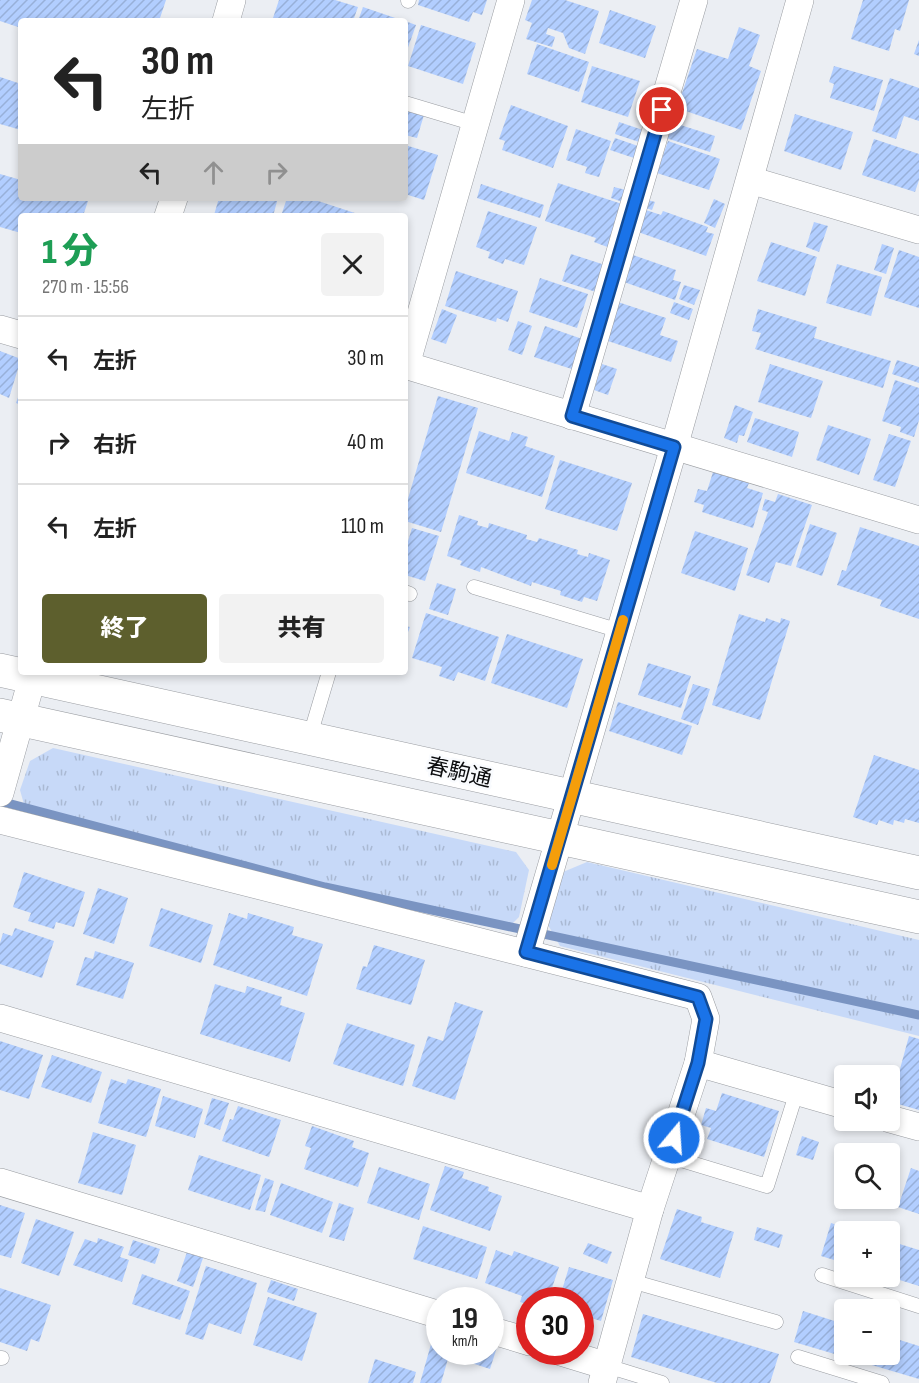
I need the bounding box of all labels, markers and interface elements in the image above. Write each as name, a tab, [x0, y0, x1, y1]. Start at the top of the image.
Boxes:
text: 30 m	[141, 36, 214, 87]
icon: left	[42, 42, 120, 120]
pin	[636, 84, 687, 135]
icon: arrive	[645, 93, 678, 126]
text: 左折	[141, 94, 195, 126]
icon: left	[134, 156, 167, 189]
icon: ahead	[197, 156, 230, 189]
icon: right	[260, 156, 293, 189]
text: 1 分	[42, 231, 98, 274]
button: close	[321, 233, 384, 296]
text: 270 m · 15:56	[42, 275, 129, 299]
icon: left	[42, 342, 75, 375]
text: 30 m	[347, 345, 384, 372]
text: 左折	[93, 348, 137, 375]
icon: right	[42, 426, 75, 459]
text: 40 m	[347, 429, 384, 456]
text: 右折	[93, 432, 137, 459]
icon: left	[42, 510, 75, 543]
text: 110 m	[341, 513, 384, 540]
text: 左折	[93, 516, 137, 543]
button: 終了	[42, 594, 207, 663]
button: 共有	[219, 594, 384, 663]
street label: 春駒通	[424, 752, 494, 794]
map controls	[834, 1065, 900, 1365]
button: sound	[834, 1065, 900, 1131]
position arrow	[642, 1106, 706, 1170]
button: search	[834, 1143, 900, 1209]
button: +	[834, 1221, 900, 1287]
speed limit sign: 30	[516, 1287, 594, 1365]
button: −	[834, 1299, 900, 1365]
text: 19	[452, 1301, 478, 1337]
text: km/h	[452, 1332, 478, 1351]

